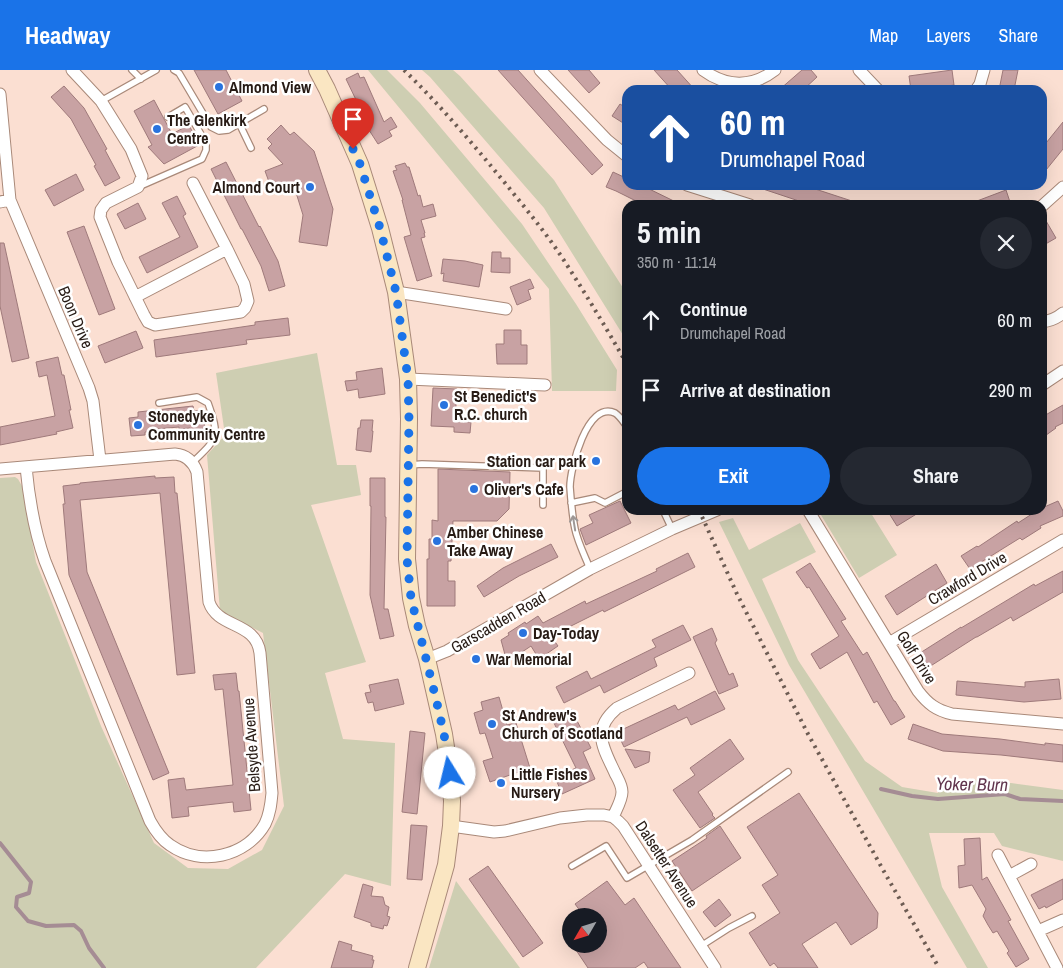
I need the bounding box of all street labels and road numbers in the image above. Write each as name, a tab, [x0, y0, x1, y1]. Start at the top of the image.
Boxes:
street label: Boon Drive	[53, 282, 99, 352]
street label: Crawford Drive	[924, 546, 1010, 610]
street label: Garscadden Road	[446, 586, 550, 658]
street label: Golf Drive	[892, 626, 942, 688]
street label: Belsyde Avenue	[237, 697, 265, 793]
street label: Dalsetter Avenue	[631, 816, 703, 912]

